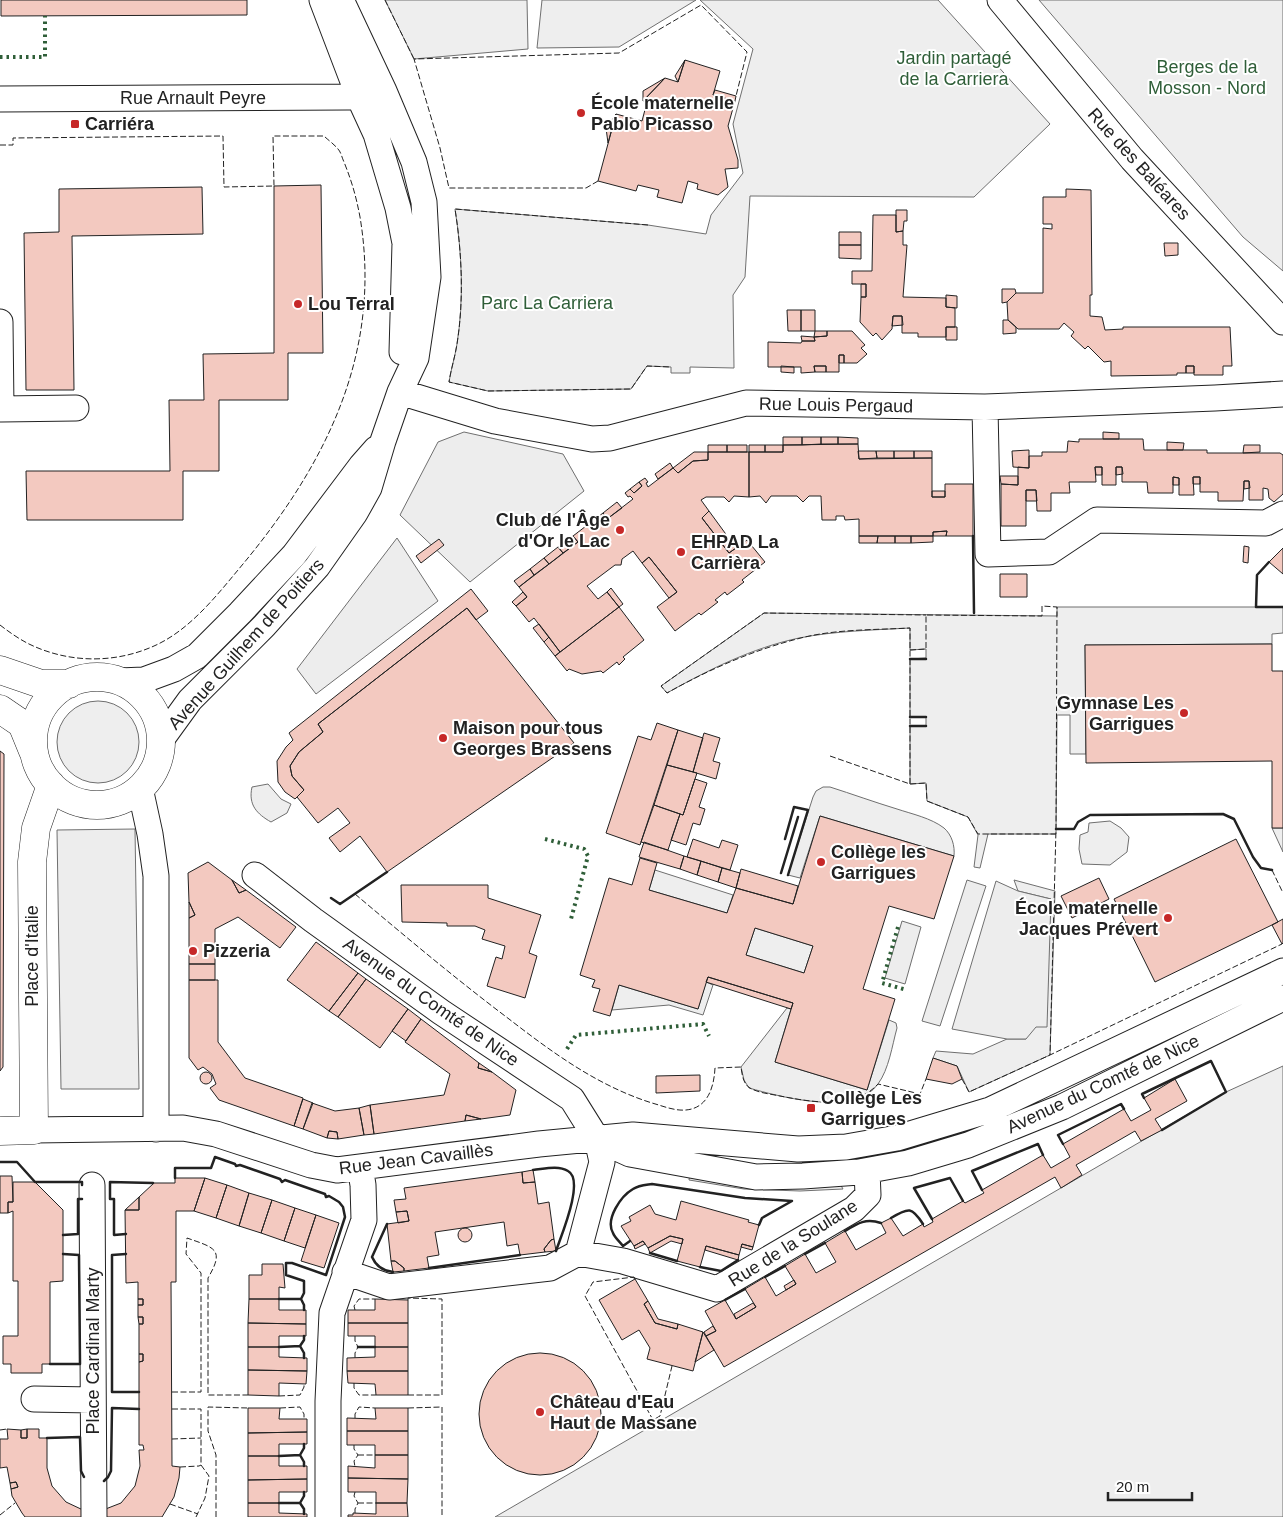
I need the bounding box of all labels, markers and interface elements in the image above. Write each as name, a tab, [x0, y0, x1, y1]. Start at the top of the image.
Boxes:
park label: Jardin partagé de la Carriera	[896, 48, 1012, 89]
park label: Berges de la Mosson - Nord	[1148, 57, 1266, 98]
street label: Rue Arnault Peyre	[120, 88, 266, 108]
place label: École maternelle Pablo Picasso	[591, 92, 734, 134]
street label: Rue des Baléares	[1084, 104, 1194, 224]
marker: École maternelle Pablo Picasso	[575, 107, 587, 119]
place label: Carriéra	[85, 114, 155, 134]
marker: Carriéra	[69, 118, 81, 130]
park label: Parc La Carriera	[481, 293, 614, 313]
place label: Lou Terral	[308, 294, 395, 314]
marker: Lou Terral	[292, 298, 304, 310]
street label: Rue Louis Pergaud	[759, 394, 913, 416]
place label: Club de l'Âge d'Or le Lac	[496, 509, 610, 551]
marker: Club de l'Âge d'Or le Lac	[614, 524, 626, 536]
place label: EHPAD La Carrièra	[691, 532, 780, 573]
marker: EHPAD La Carrièra	[675, 546, 687, 558]
street label: Avenue Guilhem de Poitiers	[164, 555, 328, 733]
place label: Gymnase Les Garrigues	[1057, 693, 1174, 734]
marker: Gymnase Les Garrigues	[1178, 707, 1190, 719]
place label: Maison pour tous Georges Brassens	[453, 718, 612, 759]
marker: Maison pour tous Georges Brassens	[437, 732, 449, 744]
place label: Collège les Garrigues	[831, 842, 926, 883]
marker: Collège les Garrigues	[815, 856, 827, 868]
place label: École maternelle Jacques Prévert	[1015, 897, 1158, 939]
street label: Place d'Italie	[22, 905, 42, 1007]
marker: École maternelle Jacques Prévert	[1162, 912, 1174, 924]
street label: Avenue du Comté de Nice	[339, 934, 523, 1070]
place label: Pizzeria	[203, 941, 271, 961]
marker: Pizzeria	[187, 945, 199, 957]
street label: Avenue du Comté de Nice	[1004, 1031, 1202, 1137]
place label: Collège Les Garrigues	[821, 1088, 922, 1129]
marker: Collège Les Garrigues	[805, 1102, 817, 1114]
street label: Rue Jean Cavaillès	[338, 1140, 494, 1178]
street label: Rue de la Soulane	[725, 1195, 861, 1291]
street label: Place Cardinal Marty	[83, 1267, 103, 1435]
place label: Château d'Eau Haut de Massane	[550, 1392, 697, 1433]
marker: Château d'Eau Haut de Massane	[534, 1406, 546, 1418]
scale bar	[1108, 1470, 1192, 1502]
text: 20 m	[1116, 1478, 1149, 1495]

